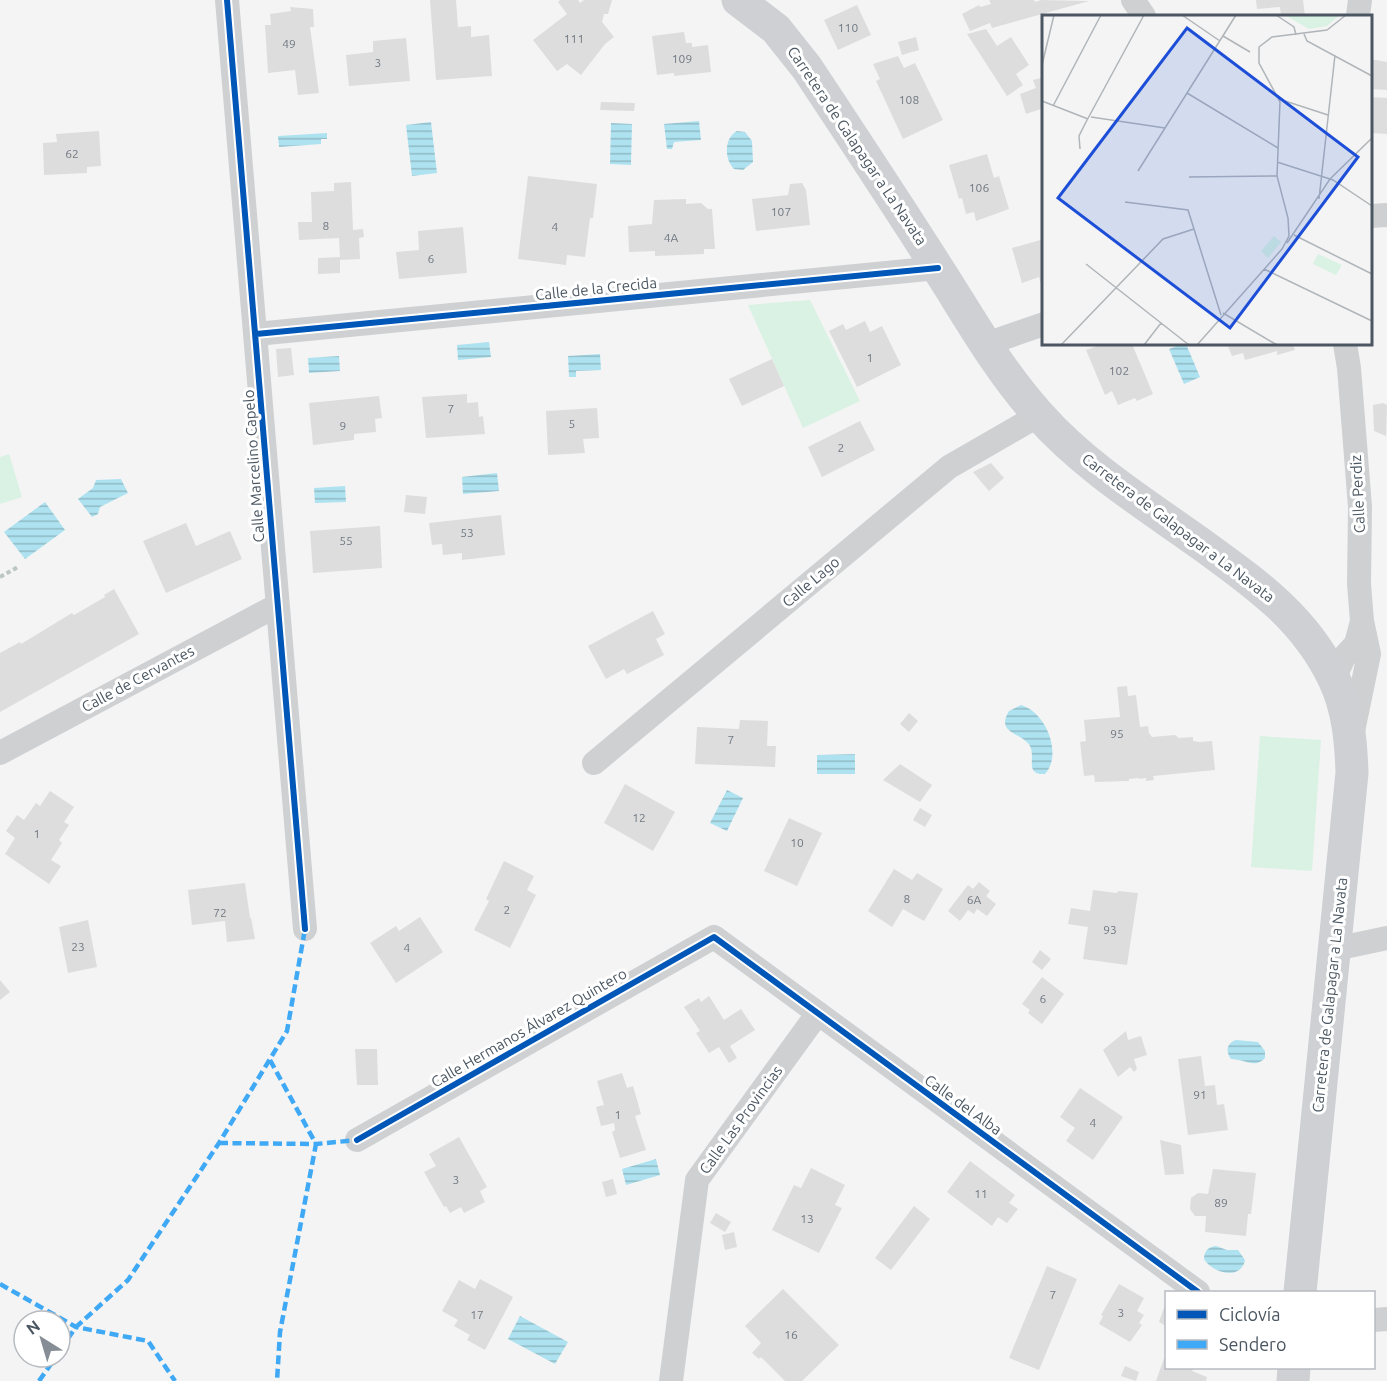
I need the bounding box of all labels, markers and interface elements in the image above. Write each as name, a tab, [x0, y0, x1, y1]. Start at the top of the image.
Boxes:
inset map	[1042, 15, 1372, 345]
house number: 110	[838, 21, 858, 34]
house number: 111	[564, 32, 584, 45]
house number: 49	[282, 37, 296, 50]
street label: Carretera de Galapagar a La Navata	[784, 43, 931, 248]
house number: 109	[672, 52, 692, 65]
house number: 3	[375, 56, 381, 69]
house number: 108	[899, 93, 919, 106]
house number: 62	[65, 147, 79, 160]
house number: 106	[969, 181, 989, 194]
house number: 107	[771, 205, 791, 218]
house number: 8	[323, 219, 330, 232]
house number: 4	[552, 220, 559, 233]
house number: 4A	[664, 231, 678, 244]
house number: 6	[428, 252, 435, 265]
street label: Calle de la Crecida	[534, 274, 658, 303]
house number: 1	[867, 351, 873, 364]
house number: 102	[1109, 364, 1129, 377]
street label: Calle Marcelino Capelo	[240, 389, 267, 543]
house number: 7	[448, 402, 454, 415]
house number: 5	[569, 417, 575, 430]
house number: 9	[340, 419, 346, 432]
house number: 2	[838, 441, 844, 454]
street label: Carretera de Galapagar a La Navata	[1079, 450, 1278, 605]
street label: Calle Perdiz	[1347, 454, 1368, 534]
house number: 53	[460, 526, 474, 539]
house number: 55	[339, 534, 353, 547]
street label: Calle Lago	[779, 553, 843, 610]
street label: Calle de Cervantes	[79, 642, 197, 715]
house number: 95	[1110, 727, 1124, 740]
house number: 7	[728, 733, 734, 746]
house number: 12	[632, 811, 646, 824]
house number: 1	[34, 827, 40, 840]
house number: 10	[790, 836, 804, 849]
street label: Carretera de Galapagar a La Navata	[1309, 877, 1350, 1113]
house number: 8	[904, 892, 911, 905]
house number: 6A	[967, 893, 981, 906]
house number: 2	[504, 903, 510, 916]
house number: 72	[213, 906, 227, 919]
house number: 93	[1103, 923, 1117, 936]
house number: 23	[71, 940, 85, 953]
house number: 4	[404, 941, 411, 954]
street label: Calle Hermanos Álvarez Quintero	[428, 964, 629, 1091]
house number: 6	[1040, 992, 1047, 1005]
street label: Calle Las Provincias	[696, 1062, 786, 1177]
street label: Calle del Alba	[921, 1071, 1005, 1138]
house number: 91	[1193, 1088, 1207, 1101]
house number: 1	[615, 1108, 621, 1121]
house number: 4	[1090, 1116, 1097, 1129]
house number: 3	[453, 1173, 459, 1186]
house number: 11	[974, 1187, 988, 1200]
house number: 89	[1214, 1196, 1228, 1209]
house number: 13	[800, 1212, 814, 1225]
house number: 7	[1050, 1288, 1056, 1301]
legend	[1165, 1291, 1375, 1369]
text: Ciclovía	[1219, 1304, 1280, 1324]
house number: 3	[1118, 1306, 1124, 1319]
house number: 17	[470, 1308, 484, 1321]
north arrow	[12, 1309, 72, 1369]
text: N	[23, 1316, 43, 1338]
house number: 16	[784, 1328, 798, 1341]
text: Sendero	[1219, 1334, 1286, 1354]

